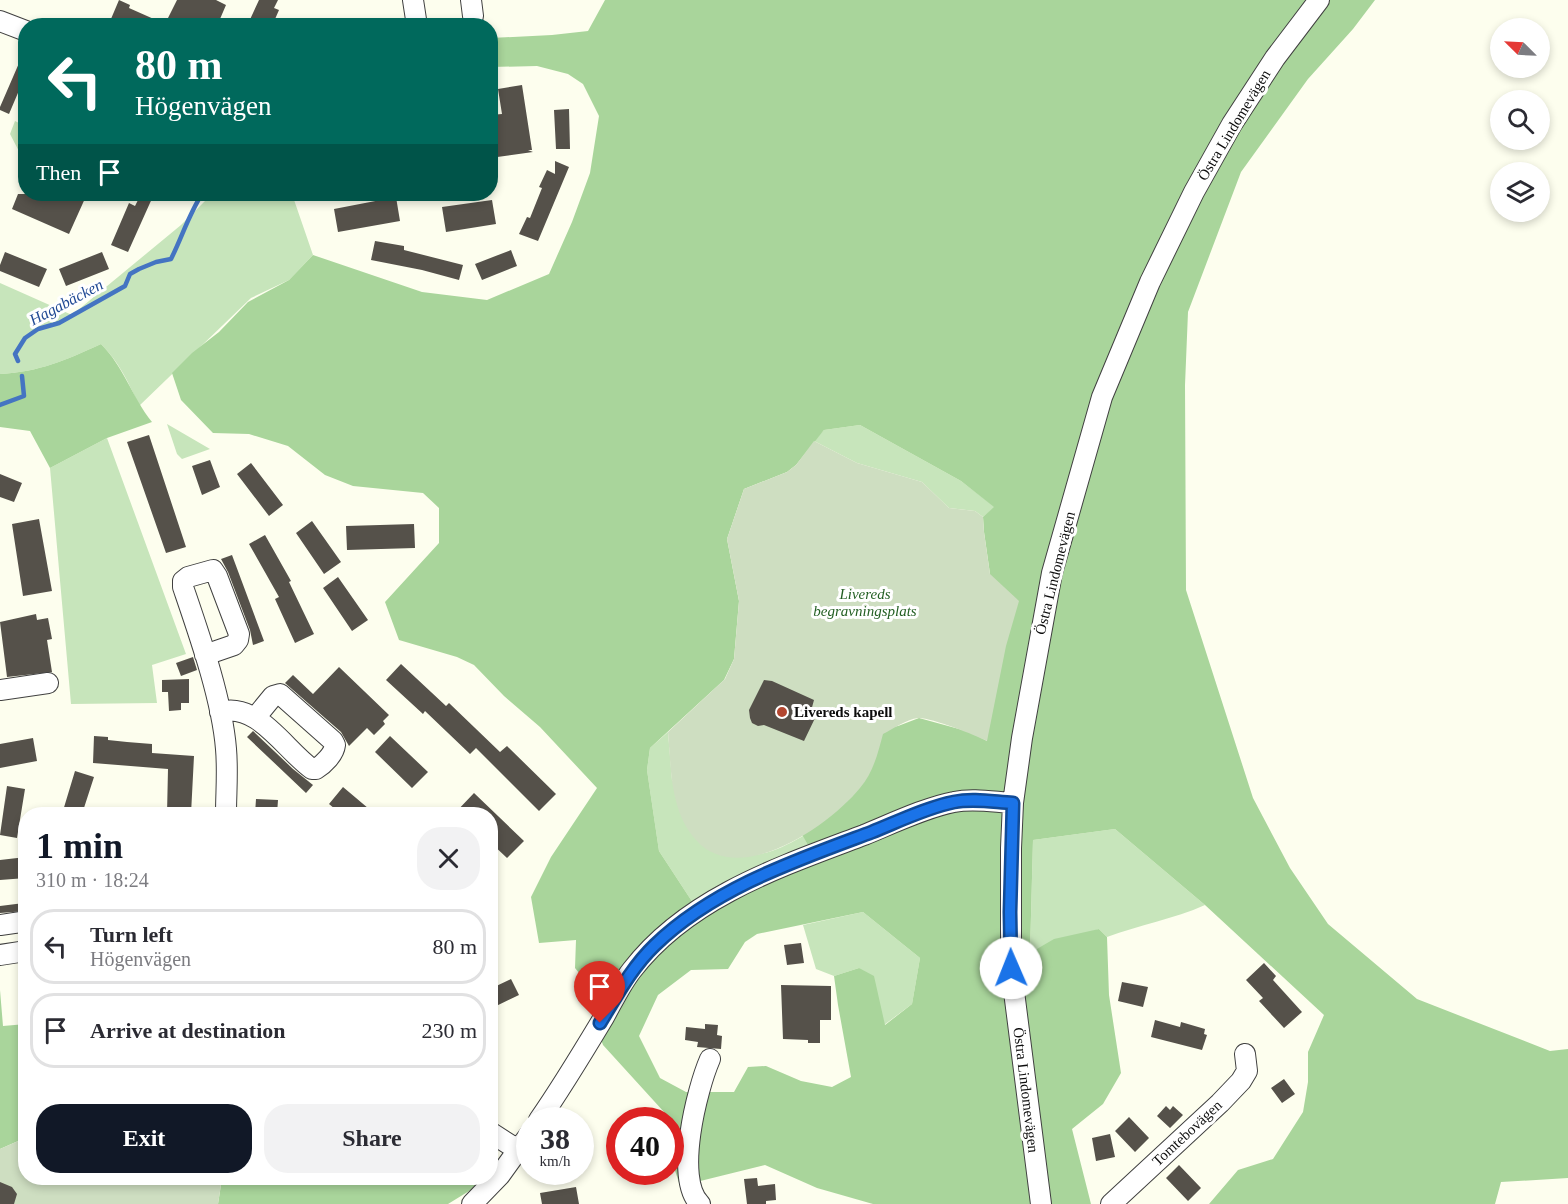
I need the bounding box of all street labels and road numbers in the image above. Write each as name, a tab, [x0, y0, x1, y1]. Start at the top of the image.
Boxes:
street label: Östra Lindomevägen	[1195, 66, 1274, 183]
street label: Östra Lindomevägen	[1032, 509, 1078, 636]
street label: Östra Lindomevägen	[1010, 1026, 1042, 1154]
street label: Tomtebovägen	[1149, 1096, 1225, 1169]

